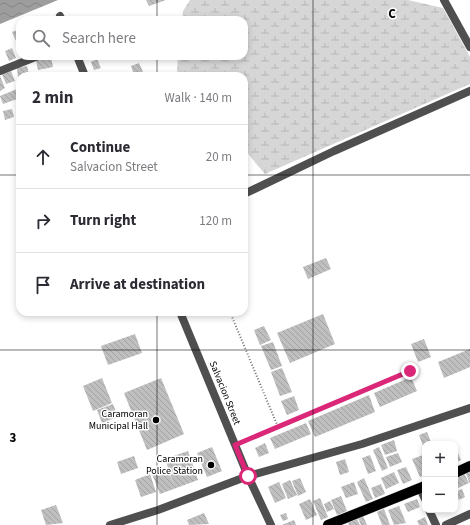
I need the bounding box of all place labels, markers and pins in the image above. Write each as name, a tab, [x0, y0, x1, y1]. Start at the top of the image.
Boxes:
place label: Caramoran Municipal Hall	[89, 407, 148, 433]
marker: Caramoran Municipal Hall	[151, 415, 161, 425]
place label: Caramoran Police Station	[146, 452, 203, 478]
marker: Caramoran Police Station	[206, 460, 216, 470]

